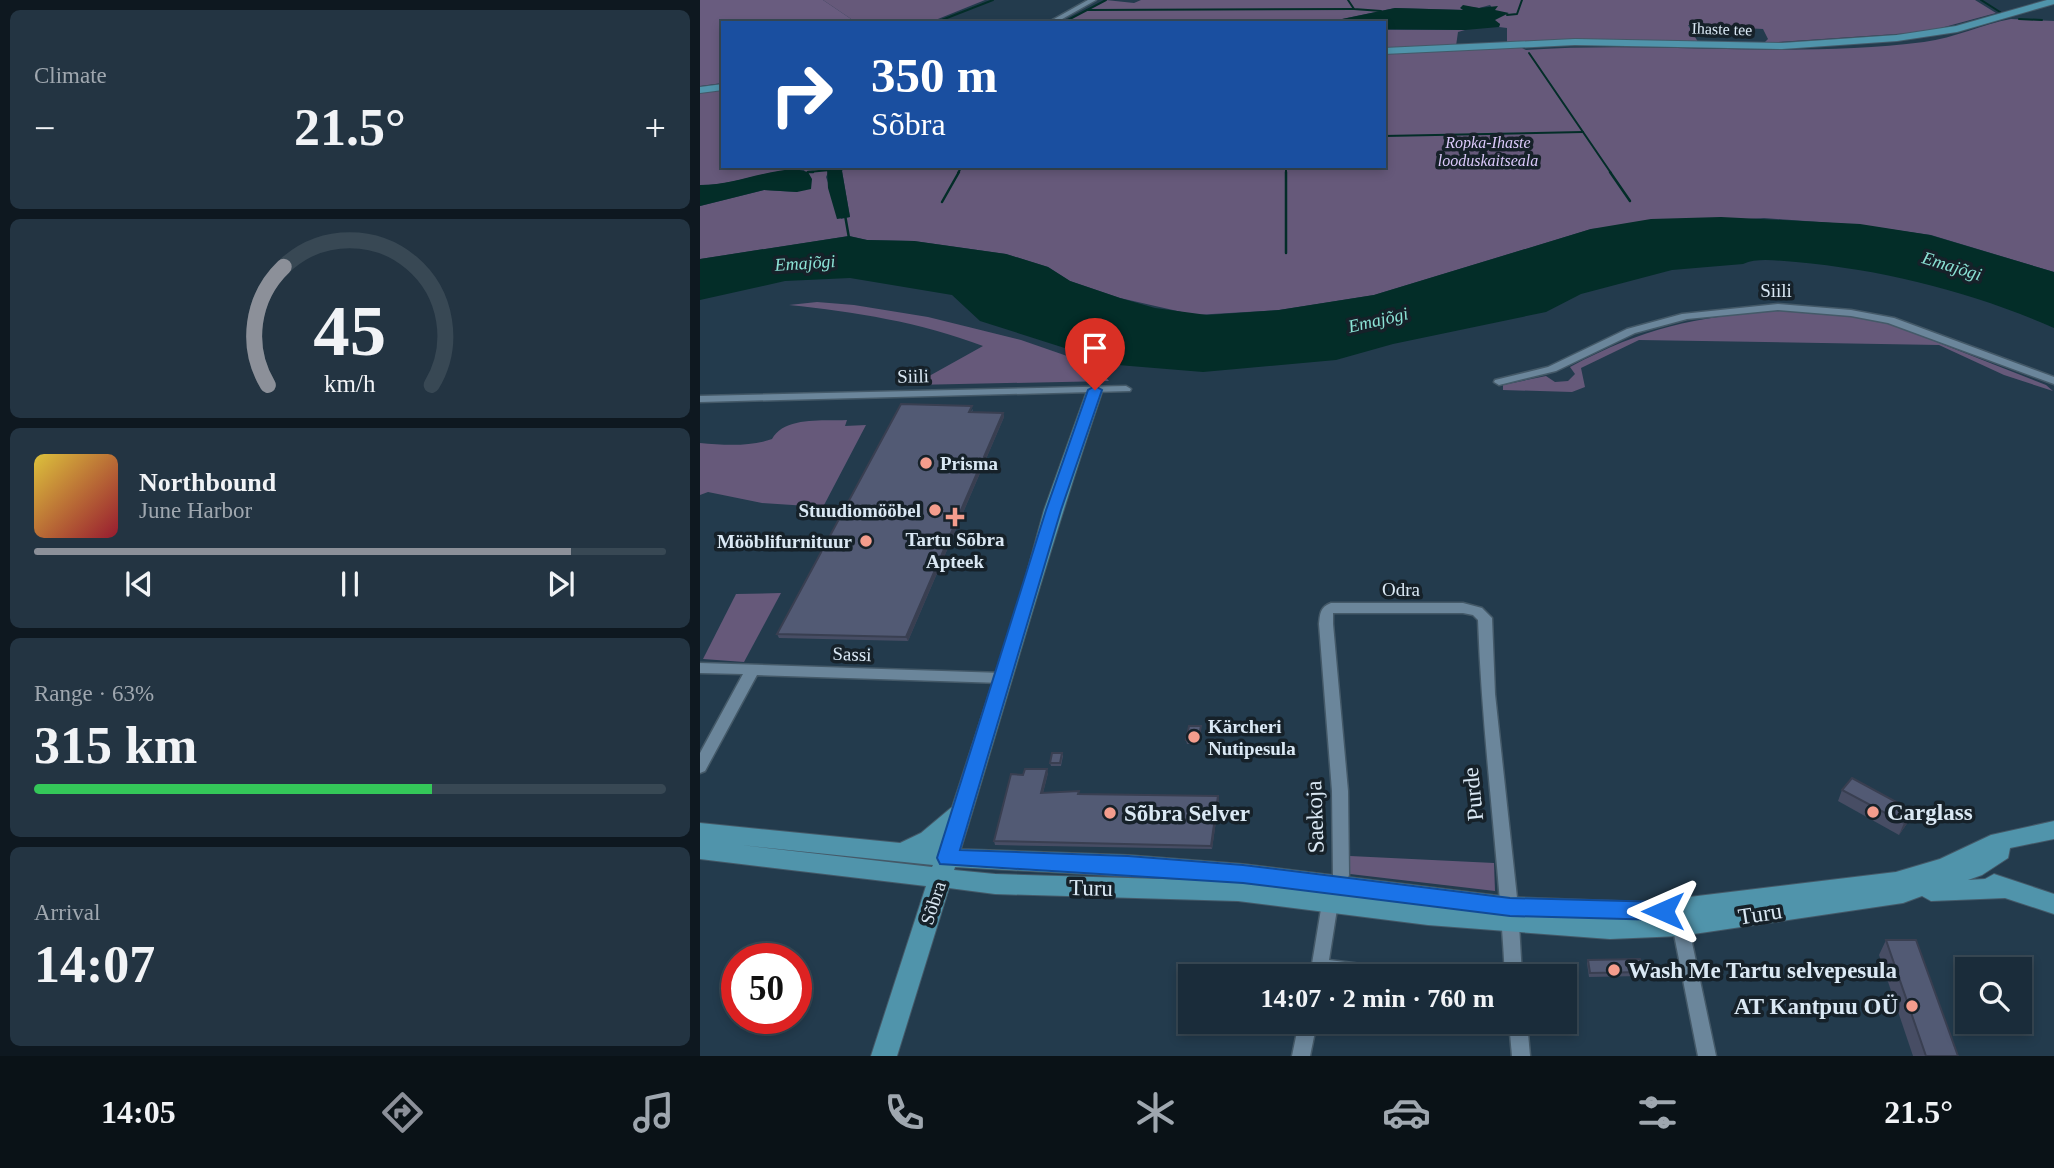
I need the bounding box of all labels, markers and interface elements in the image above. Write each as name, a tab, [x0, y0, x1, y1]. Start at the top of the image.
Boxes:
street label: Ihaste tee	[1691, 19, 1753, 39]
text: 350 m	[871, 48, 998, 103]
icon: right	[756, 49, 847, 140]
text: Climate	[34, 63, 107, 88]
text: 21.5°	[294, 99, 406, 156]
text: Sõbra	[871, 106, 946, 142]
text: −	[34, 107, 55, 149]
text: +	[645, 107, 666, 149]
park label: Ropka-Ihaste looduskaitseala	[1438, 134, 1538, 169]
water label: Emajõgi	[1919, 247, 1984, 284]
water label: Emajõgi	[773, 251, 836, 275]
street label: Siili	[1760, 280, 1792, 301]
text: 45	[314, 290, 386, 371]
water label: Emajõgi	[1345, 303, 1410, 337]
pin	[1065, 318, 1125, 390]
icon: arrive	[1076, 329, 1114, 367]
street label: Siili	[897, 365, 929, 387]
text: km/h	[324, 370, 376, 397]
place label: Prisma	[940, 453, 999, 474]
marker: Prisma	[918, 455, 934, 471]
text: Northbound	[139, 468, 276, 497]
text: June Harbor	[139, 498, 252, 523]
place label: Stuudiomööbel	[799, 500, 921, 521]
marker: Stuudiomööbel	[927, 502, 943, 518]
marker: Tartu Sõbra Apteek	[947, 509, 963, 525]
place label: Tartu Sõbra Apteek	[905, 529, 1005, 572]
place label: Mööblifurnituur	[717, 531, 853, 552]
marker: Mööblifurnituur	[858, 533, 874, 549]
icon: previous	[120, 565, 158, 603]
icon: pause	[331, 565, 369, 603]
icon: next	[542, 565, 580, 603]
street label: Odra	[1382, 579, 1421, 600]
street label: Sassi	[832, 643, 872, 665]
text: Range · 63%	[34, 681, 154, 706]
place label: Kärcheri Nutipesula	[1208, 716, 1296, 759]
text: 315 km	[34, 717, 197, 774]
marker: Kärcheri Nutipesula	[1186, 729, 1202, 745]
street label: Purde	[1458, 766, 1488, 822]
street label: Saekoja	[1301, 780, 1329, 854]
place label: Carglass	[1887, 800, 1973, 825]
place label: Sõbra Selver	[1124, 801, 1250, 826]
marker: Carglass	[1865, 804, 1881, 820]
marker: Sõbra Selver	[1102, 805, 1118, 821]
position arrow	[1626, 874, 1700, 948]
street label: Turu	[1069, 875, 1114, 901]
street label: Sõbra	[916, 878, 950, 927]
street label: Turu	[1736, 898, 1784, 930]
text: Arrival	[34, 900, 100, 925]
text: 14:07	[34, 936, 155, 993]
speed limit sign: 50	[721, 943, 812, 1034]
map controls	[1955, 957, 2032, 1034]
button: search	[1955, 957, 2032, 1034]
place label: Wash Me Tartu selvepesula	[1628, 958, 1898, 983]
marker: Wash Me Tartu selvepesula	[1606, 962, 1622, 978]
text: 14:07 · 2 min · 760 m	[1261, 984, 1495, 1013]
place label: AT Kantpuu OÜ	[1734, 994, 1898, 1019]
marker: AT Kantpuu OÜ	[1904, 998, 1920, 1014]
icon: directions	[378, 1088, 427, 1137]
icon: music	[629, 1088, 678, 1137]
icon: phone	[880, 1088, 929, 1137]
icon: climate	[1131, 1088, 1180, 1137]
icon: car	[1382, 1088, 1431, 1137]
icon: filters	[1633, 1088, 1682, 1137]
text: 14:05	[101, 1094, 176, 1130]
text: 21.5°	[1884, 1094, 1953, 1130]

